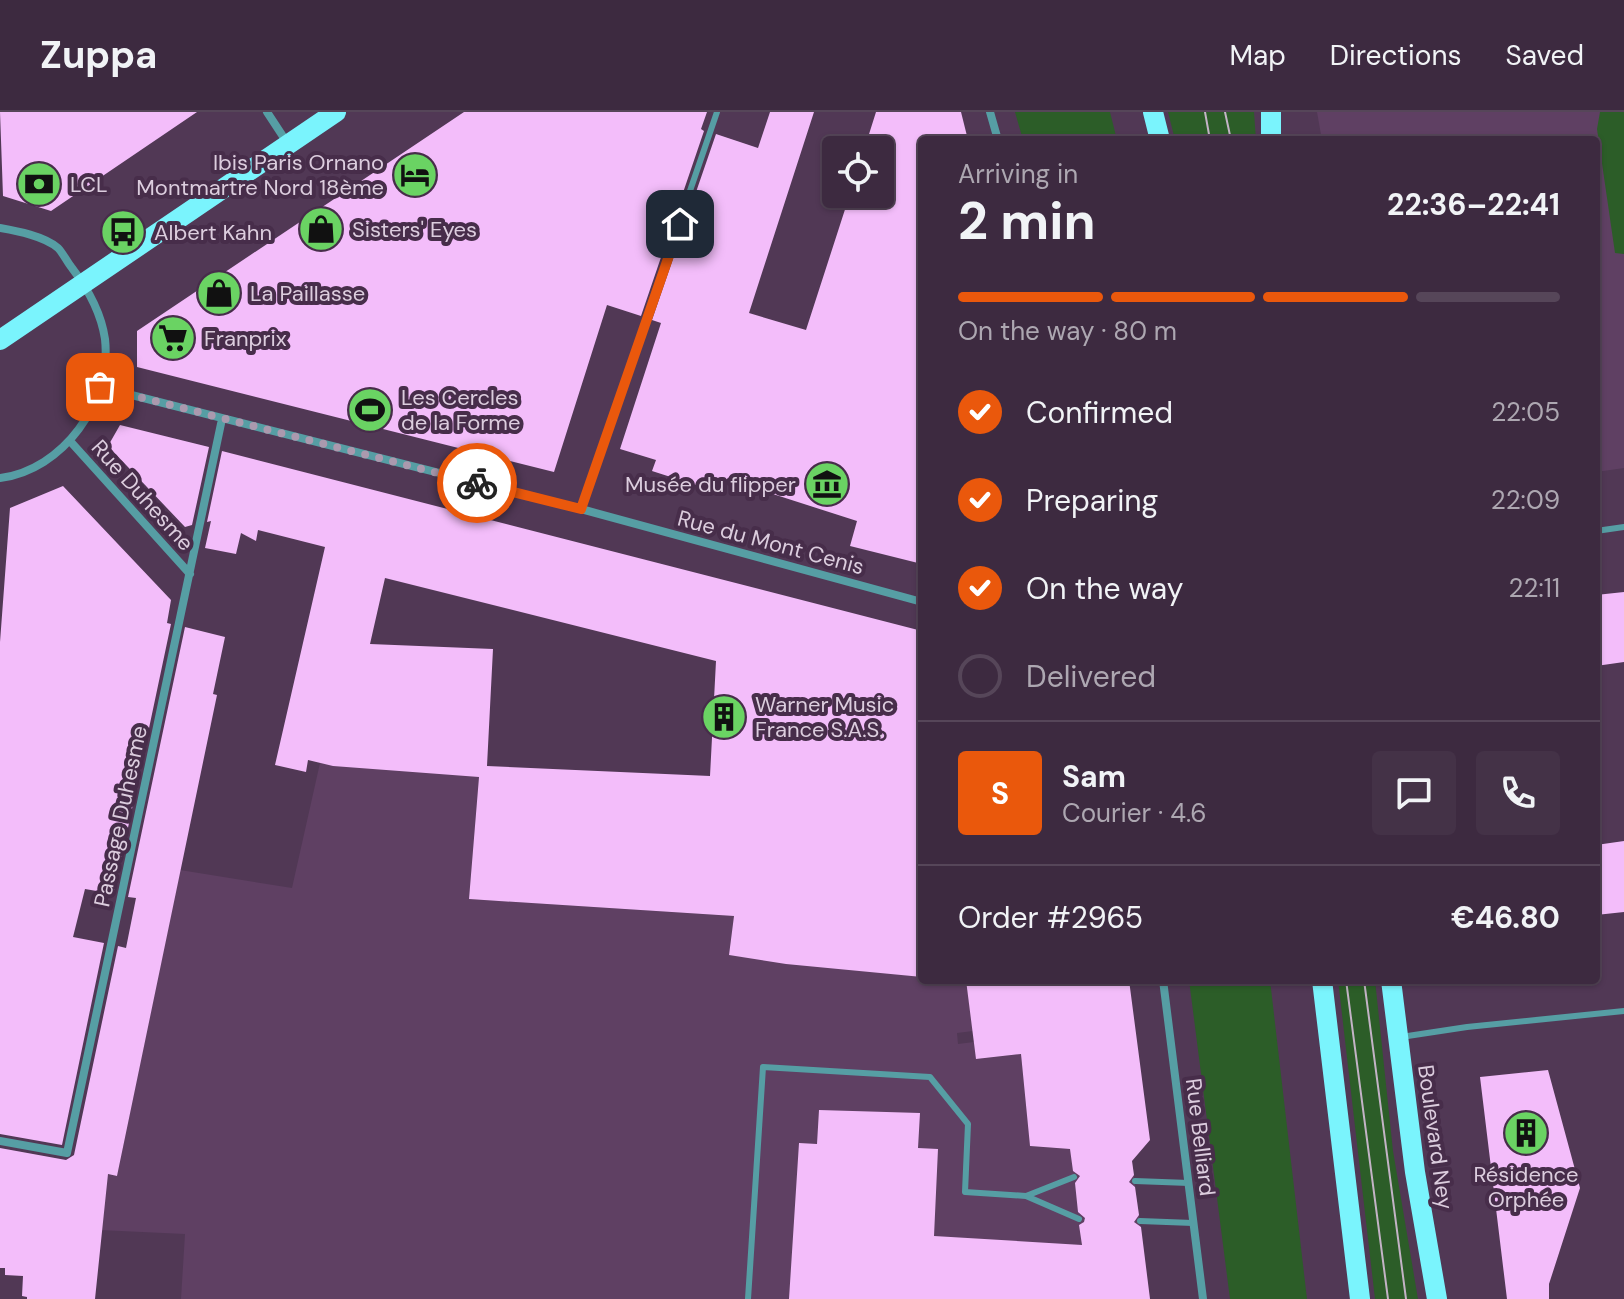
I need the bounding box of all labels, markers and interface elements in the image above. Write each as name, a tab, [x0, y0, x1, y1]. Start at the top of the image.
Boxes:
text: Zuppa	[40, 30, 157, 80]
text: Map	[1229, 37, 1286, 74]
text: Directions	[1330, 37, 1462, 74]
text: Saved	[1506, 37, 1584, 74]
map controls	[822, 136, 894, 208]
button: locate	[822, 136, 894, 208]
place label: Ibis Paris Ornano Montmartre Nord 18ème	[136, 148, 384, 202]
hotel icon: Ibis Paris Ornano Montmartre Nord 18ème	[391, 151, 439, 199]
text: Arriving in	[958, 157, 1078, 191]
bank icon: LCL	[15, 160, 63, 208]
place label: LCL	[70, 170, 108, 199]
text: 22:36–22:41	[1387, 185, 1560, 224]
text: 2 min	[958, 187, 1096, 255]
pin	[646, 190, 714, 258]
icon: home	[658, 202, 702, 246]
shop icon: Sisters' Eyes	[297, 205, 345, 253]
bus stop icon: Albert Kahn	[99, 208, 147, 256]
place label: Sisters' Eyes	[352, 215, 477, 244]
place label: Albert Kahn	[154, 218, 272, 247]
shop icon: La Paillasse	[195, 269, 243, 317]
place label: La Paillasse	[250, 279, 365, 308]
supermarket icon: Franprix	[149, 314, 197, 362]
text: On the way · 80 m	[958, 314, 1177, 348]
place label: Franprix	[204, 324, 287, 353]
pin	[66, 353, 134, 421]
icon: bag	[78, 365, 122, 409]
place label: Les Cercles de la Forme	[401, 383, 520, 437]
sports icon: Les Cercles de la Forme	[346, 386, 394, 434]
icon: check	[958, 390, 1002, 434]
text: Confirmed	[1026, 393, 1173, 432]
text: 22:05	[1491, 395, 1560, 429]
street label: Rue Duhesme	[85, 434, 200, 557]
courier	[437, 443, 517, 523]
museum icon: Musée du flipper	[803, 460, 851, 508]
icon: bike	[455, 461, 499, 505]
place label: Musée du flipper	[625, 470, 796, 499]
icon: check	[958, 478, 1002, 522]
text: Preparing	[1026, 481, 1158, 520]
text: 22:09	[1491, 483, 1560, 517]
street label: Rue du Mont Cenis	[674, 504, 867, 581]
icon: check	[958, 566, 1002, 610]
text: On the way	[1026, 569, 1183, 608]
text: 22:11	[1509, 571, 1560, 605]
text: Delivered	[1026, 657, 1156, 696]
place label: Warner Music France S.A.S.	[755, 690, 894, 744]
building icon: Warner Music France S.A.S.	[700, 693, 748, 741]
street label: Passage Duhesme	[87, 723, 154, 909]
button: chat	[1372, 751, 1456, 835]
button: phone	[1476, 751, 1560, 835]
text: Sam	[1062, 757, 1126, 796]
text: S	[991, 774, 1009, 813]
text: Courier · 4.6	[1062, 796, 1207, 830]
text: Order #2965	[958, 898, 1143, 937]
text: €46.80	[1451, 898, 1560, 937]
street label: Boulevard Ney	[1411, 1063, 1460, 1211]
street label: Rue Belliard	[1179, 1077, 1222, 1198]
building icon: Résidence Orphée	[1502, 1109, 1550, 1157]
place label: Résidence Orphée	[1473, 1160, 1579, 1214]

